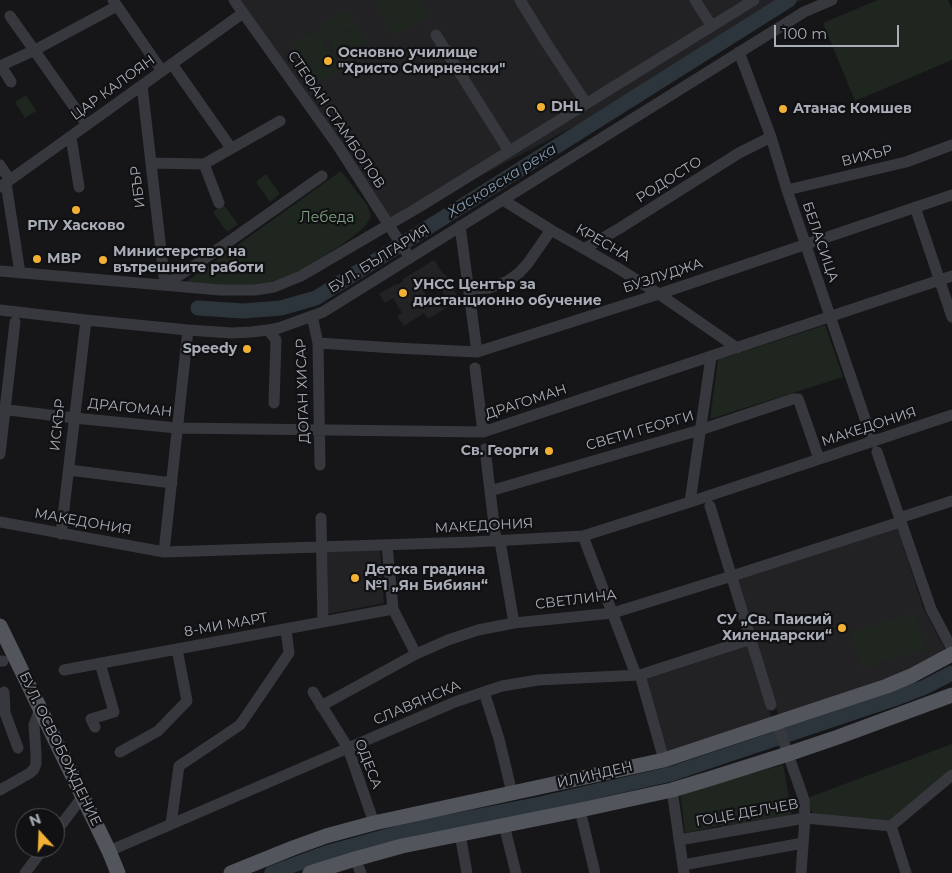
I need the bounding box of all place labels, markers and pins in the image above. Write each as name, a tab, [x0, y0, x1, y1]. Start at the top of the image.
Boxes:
place label: Основно училище "Христо Смирненски"	[338, 45, 505, 78]
marker: Основно училище "Христо Смирненски"	[322, 55, 334, 67]
place label: DHL	[551, 99, 582, 115]
marker: DHL	[535, 101, 547, 113]
place label: Атанас Комшев	[793, 101, 912, 117]
marker: Атанас Комшев	[777, 103, 789, 115]
marker: РПУ Хасково	[70, 204, 82, 216]
place label: РПУ Хасково	[27, 218, 125, 234]
place label: Министерство на вътрешните работи	[113, 244, 264, 276]
place label: МВР	[47, 251, 81, 267]
marker: МВР	[31, 253, 43, 265]
marker: Министерство на вътрешните работи	[97, 254, 109, 266]
place label: УНСС Център за дистанционно обучение	[413, 277, 602, 310]
marker: УНСС Център за дистанционно обучение	[397, 287, 409, 299]
place label: Speedy	[183, 341, 237, 357]
marker: Speedy	[241, 343, 253, 355]
place label: Св. Георги	[461, 443, 539, 459]
marker: Св. Георги	[543, 445, 555, 457]
place label: Детска градина №1 „Ян Бибиян“	[365, 562, 488, 594]
marker: Детска градина №1 „Ян Бибиян“	[349, 572, 361, 584]
place label: СУ „Св. Паисий Хилендарски“	[717, 612, 832, 644]
marker: СУ „Св. Паисий Хилендарски“	[836, 622, 848, 634]

